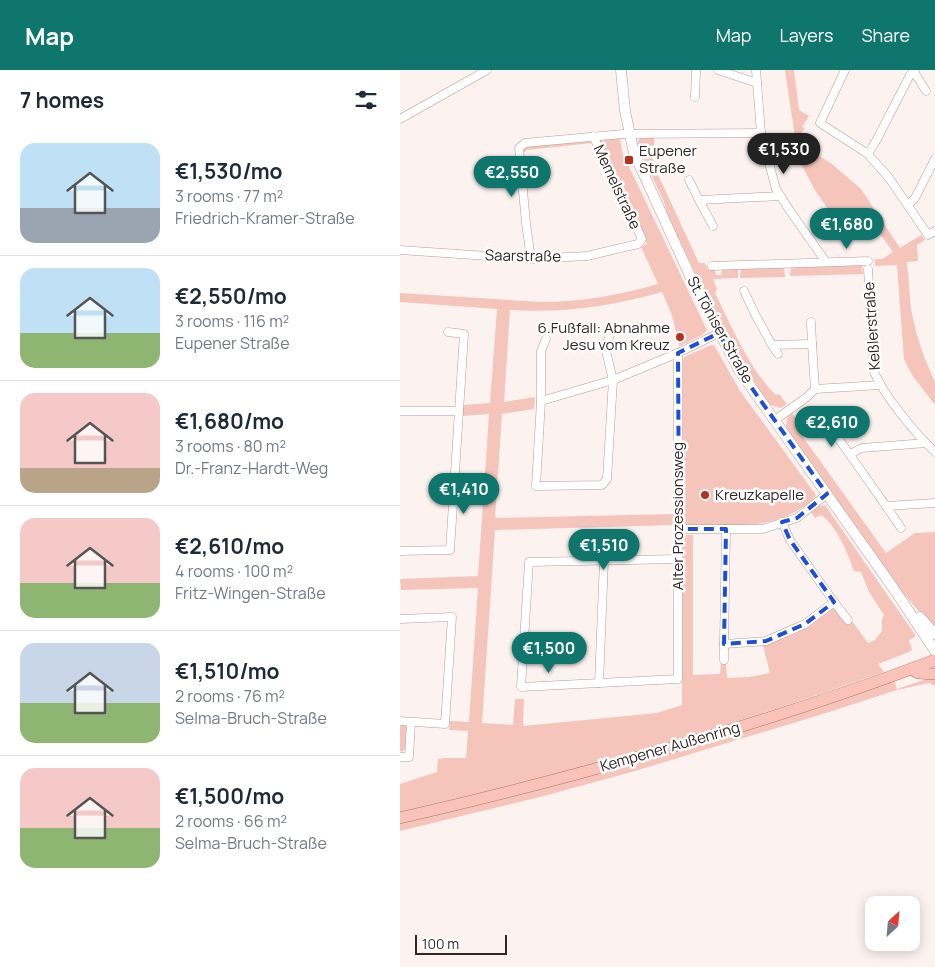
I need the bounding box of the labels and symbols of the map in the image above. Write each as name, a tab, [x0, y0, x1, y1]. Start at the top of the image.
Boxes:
pin: €1,530	[743, 132, 825, 175]
place label: Eupener Straße	[639, 140, 698, 178]
street label: Memelstraße	[589, 141, 646, 233]
marker: Eupener Straße	[623, 154, 635, 166]
pin: €2,550	[471, 156, 553, 198]
pin: €1,680	[806, 208, 888, 250]
street label: Saarstraße	[485, 244, 561, 267]
street label: St.Töniser Straße	[682, 272, 759, 387]
street label: Keßlerstraße	[858, 281, 885, 371]
place label: 6.Fußfall: Abnahme Jesu vom Kreuz	[538, 317, 670, 355]
marker: 6.Fußfall: Abnahme Jesu vom Kreuz	[674, 331, 686, 343]
pin: €2,610	[791, 406, 873, 448]
street label: Alter Prozessionsweg	[667, 442, 688, 590]
pin: €1,410	[423, 472, 505, 515]
place label: Kreuzkapelle	[715, 484, 804, 505]
marker: Kreuzkapelle	[699, 489, 711, 501]
pin: €1,510	[563, 528, 645, 571]
pin: €1,500	[508, 632, 590, 674]
street label: Kempener Außenring	[597, 717, 742, 777]
north arrow	[865, 896, 920, 951]
scale bar	[415, 932, 508, 955]

